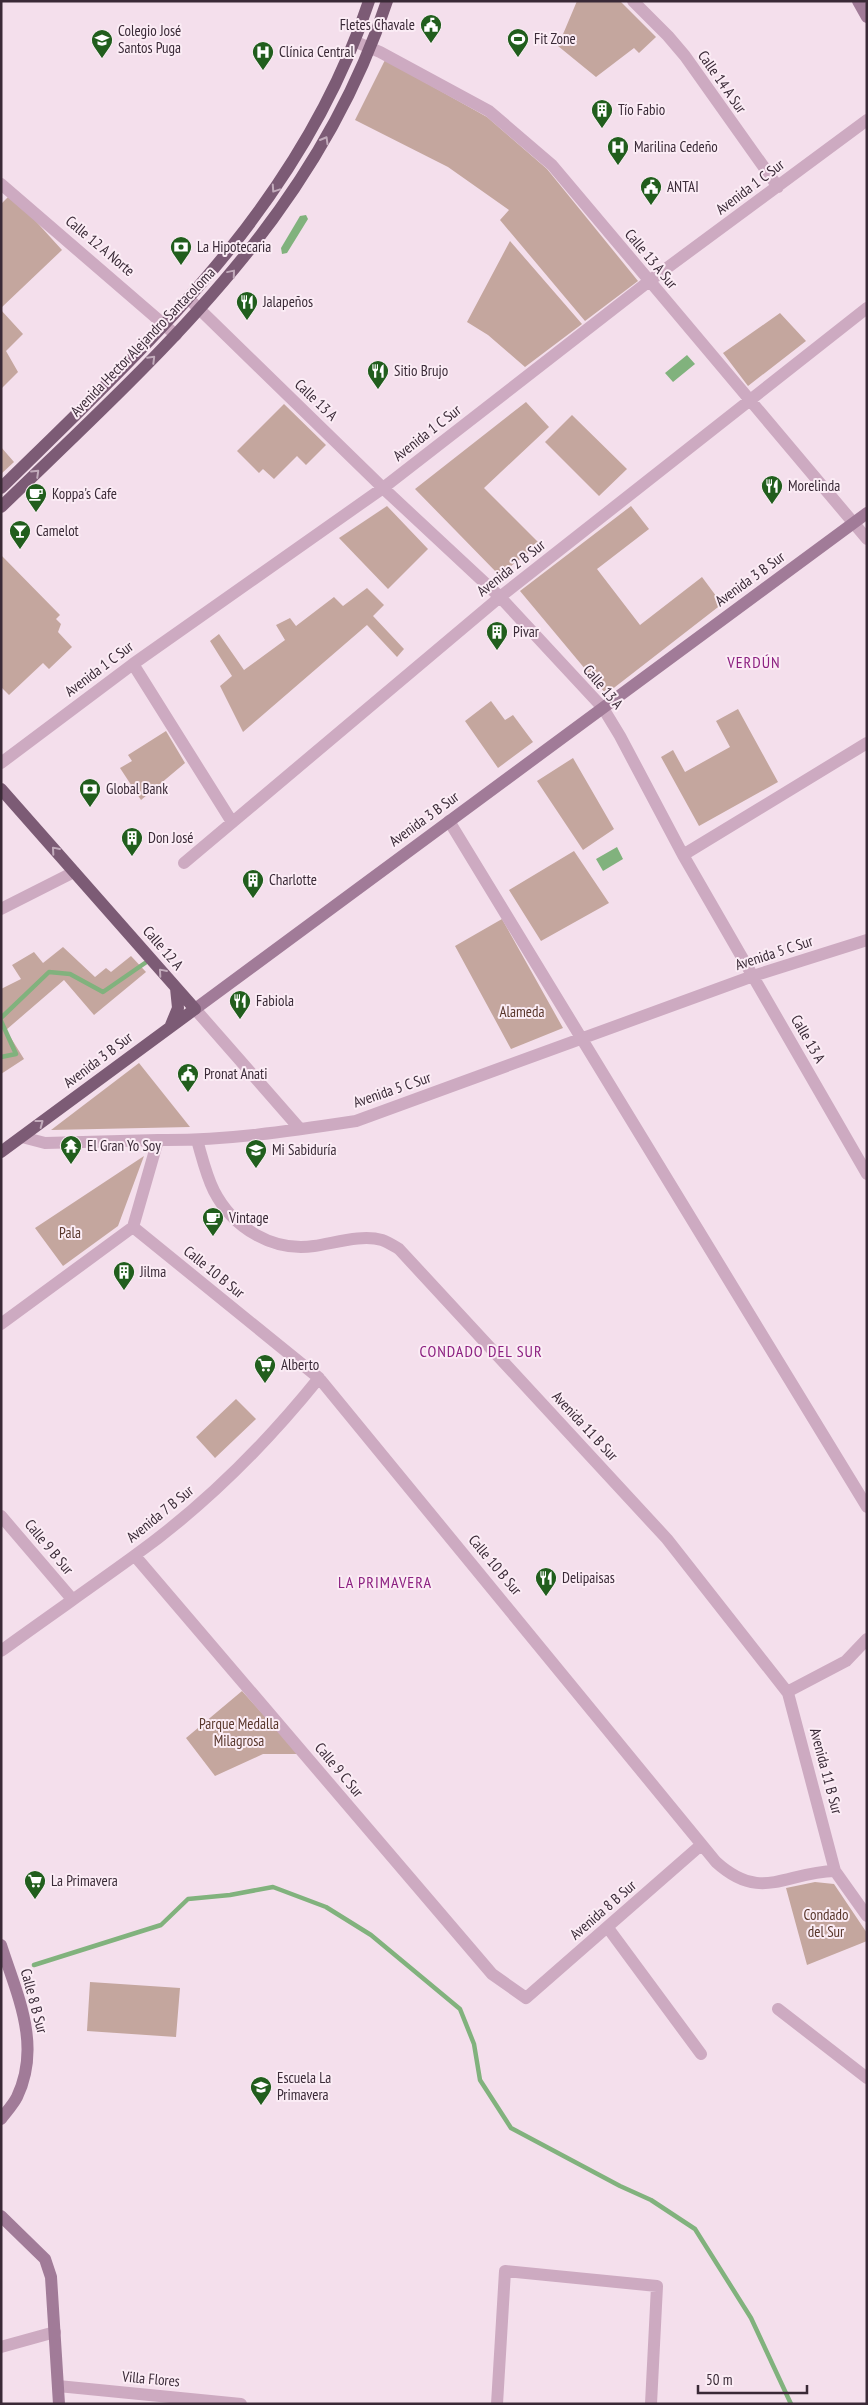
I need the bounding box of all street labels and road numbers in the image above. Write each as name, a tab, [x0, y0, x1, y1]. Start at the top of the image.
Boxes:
street label: Calle 14 A Sur	[694, 47, 751, 117]
street label: Avenida 1 C Sur	[712, 154, 788, 218]
street label: Calle 12 A Norte	[62, 211, 139, 280]
street label: Calle 13 A Sur	[621, 225, 682, 293]
street label: Avenida Hector Alejandro Santacoloma	[66, 263, 219, 420]
street label: Calle 13 A	[291, 375, 342, 425]
street label: Avenida 1 C Sur	[389, 400, 465, 465]
street label: Avenida 2 B Sur	[473, 535, 549, 600]
street label: Avenida 3 B Sur	[711, 546, 789, 610]
street label: Avenida 1 C Sur	[61, 636, 137, 700]
street label: Calle 13 A	[579, 660, 628, 714]
street label: Avenida 3 B Sur	[385, 786, 463, 850]
street label: Calle 12 A	[139, 922, 188, 974]
street label: Avenida 5 C Sur	[733, 931, 816, 974]
street label: Calle 13 A	[787, 1011, 830, 1067]
street label: Avenida 3 B Sur	[59, 1027, 137, 1092]
street label: Avenida 5 C Sur	[351, 1067, 434, 1112]
street label: Calle 10 B Sur	[180, 1241, 249, 1303]
street label: Avenida 11 B Sur	[548, 1387, 623, 1465]
street label: Avenida 7 B Sur	[122, 1480, 198, 1546]
street label: Calle 9 B Sur	[21, 1515, 79, 1579]
street label: Calle 10 B Sur	[465, 1531, 527, 1599]
street label: Avenida 11 B Sur	[806, 1726, 847, 1817]
street label: Calle 9 C Sur	[311, 1738, 368, 1802]
street label: Avenida 8 B Sur	[566, 1875, 640, 1943]
street label: Calle 8 B Sur	[17, 1966, 52, 2036]
street label: Villa Flores	[120, 2366, 181, 2390]

